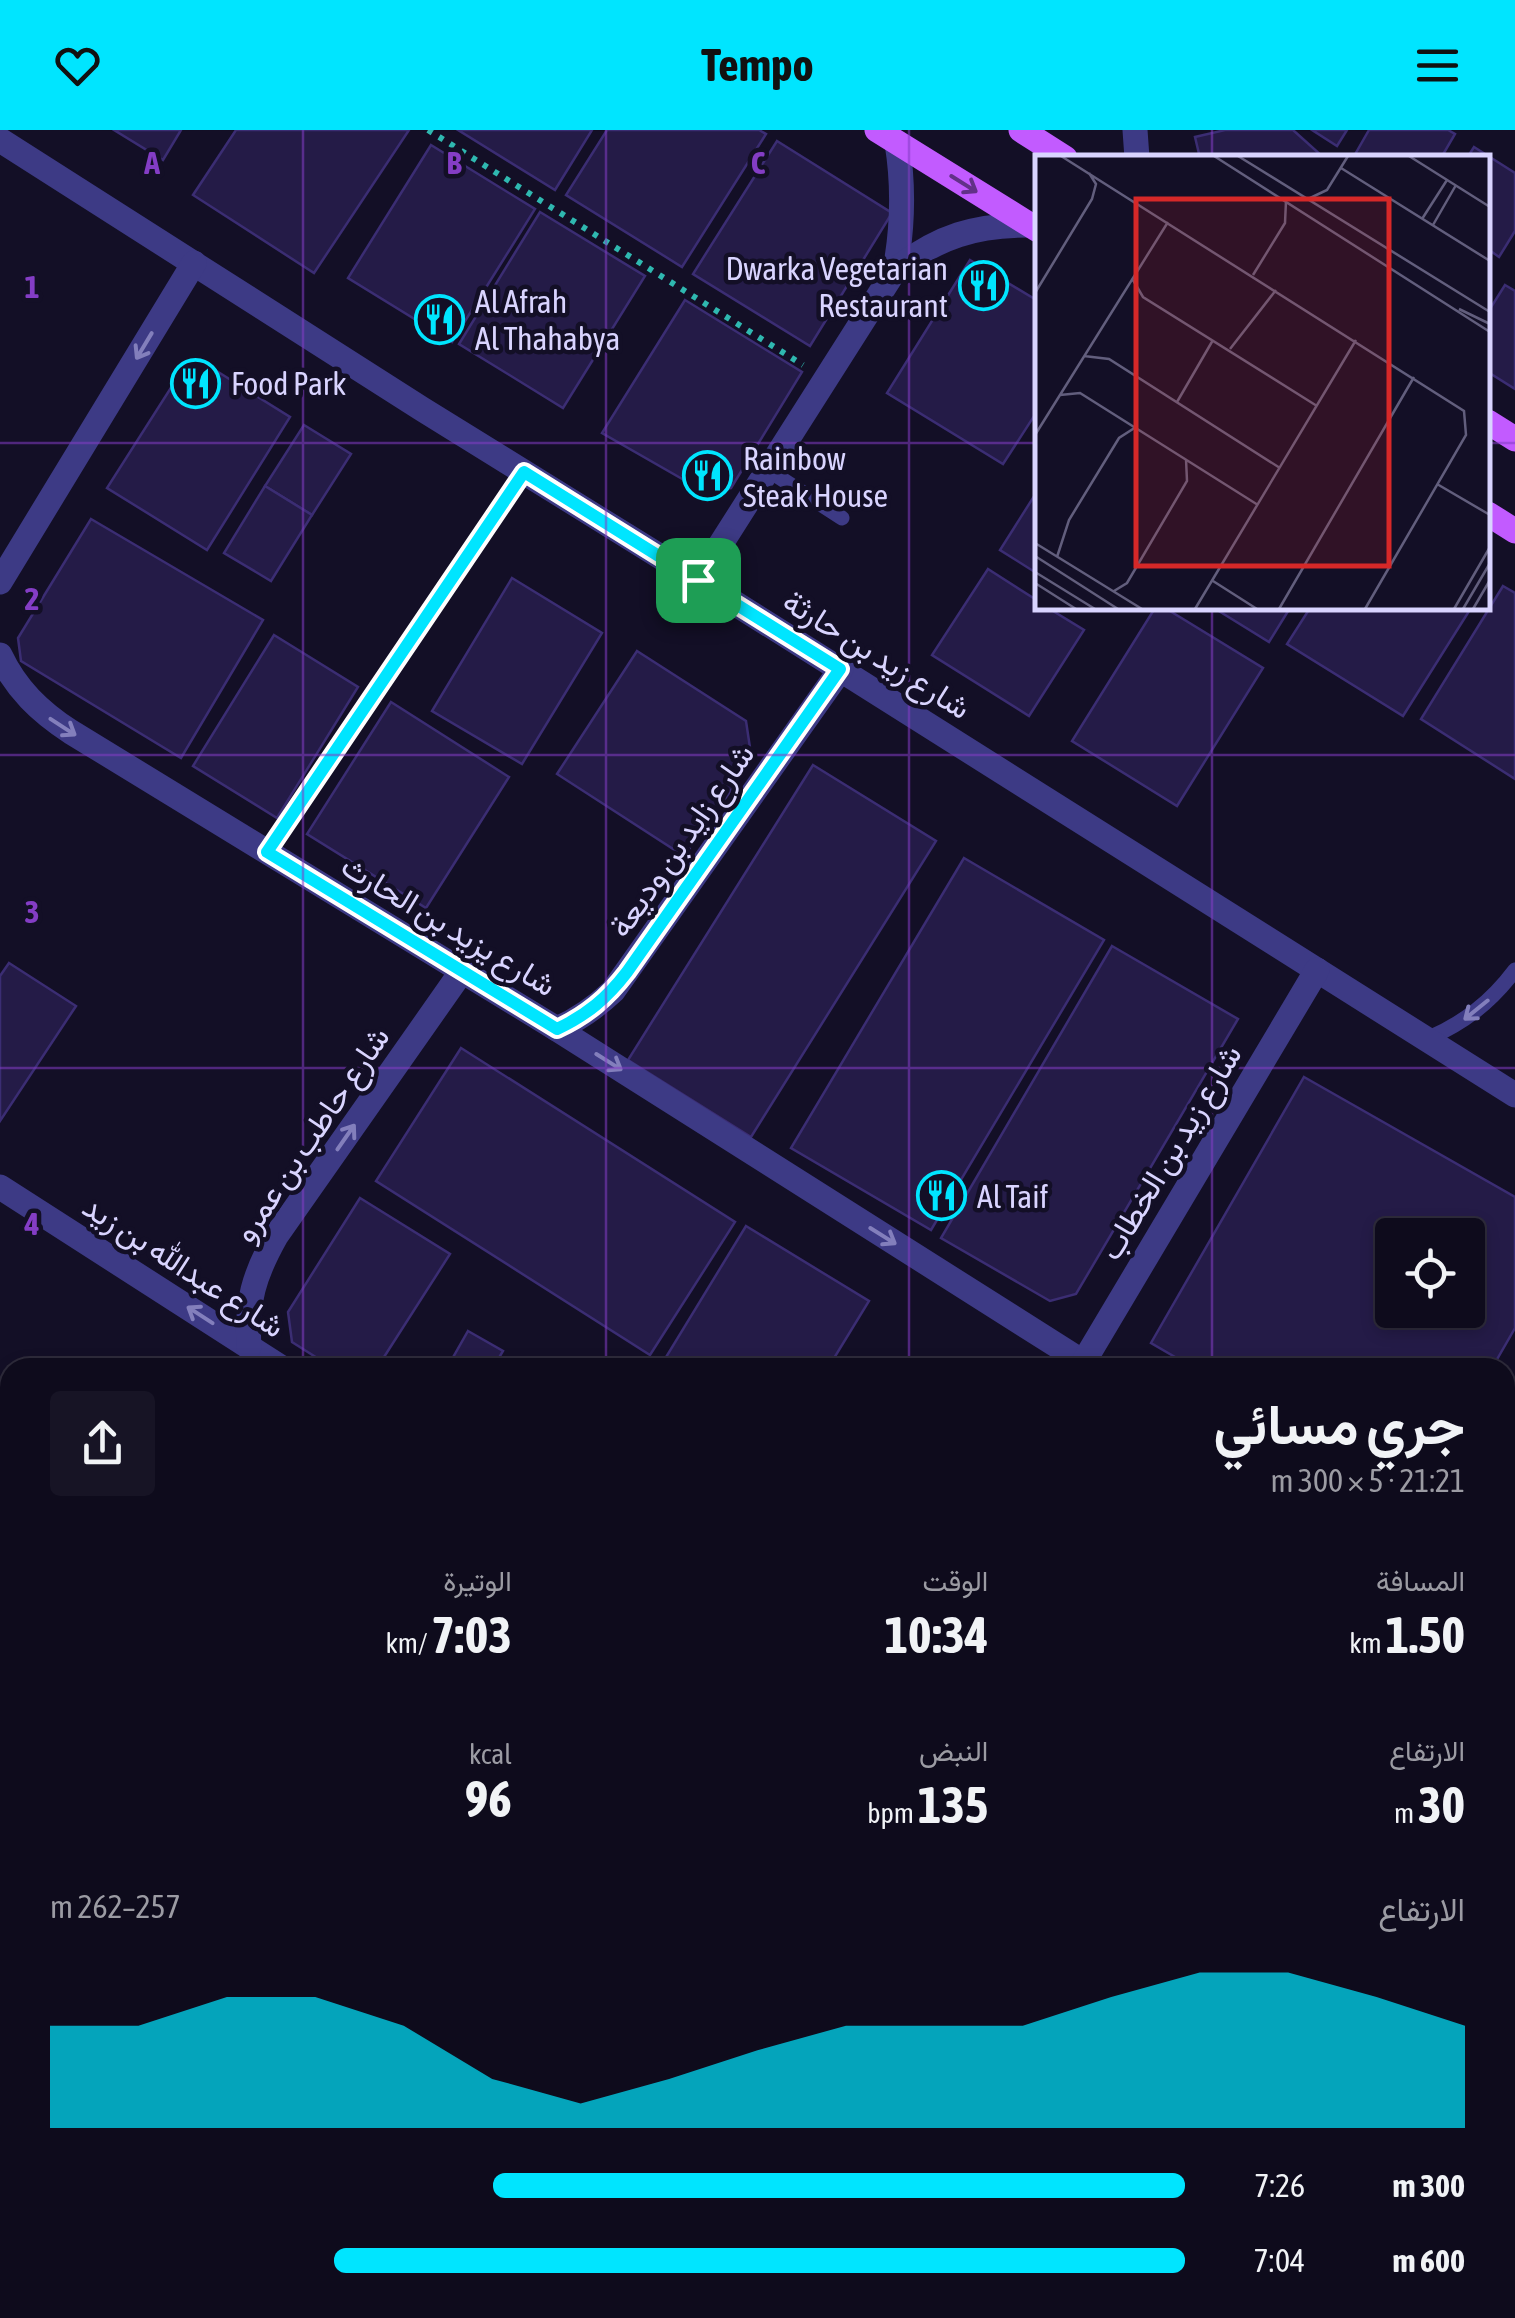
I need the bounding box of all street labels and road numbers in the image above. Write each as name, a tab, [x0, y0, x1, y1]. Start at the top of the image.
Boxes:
street label: شارع زيد بن حارثة	[774, 582, 977, 730]
street label: شارع زايد بن وديعة	[601, 736, 765, 946]
street label: شارع يزيد بن الحارث	[333, 846, 563, 1007]
street label: شارع حاطب بن عمرو	[225, 1019, 400, 1251]
street label: شارع زيد بن الخطاب	[1091, 1038, 1252, 1268]
street label: شارع عبدالله بن زيد	[74, 1187, 292, 1348]

